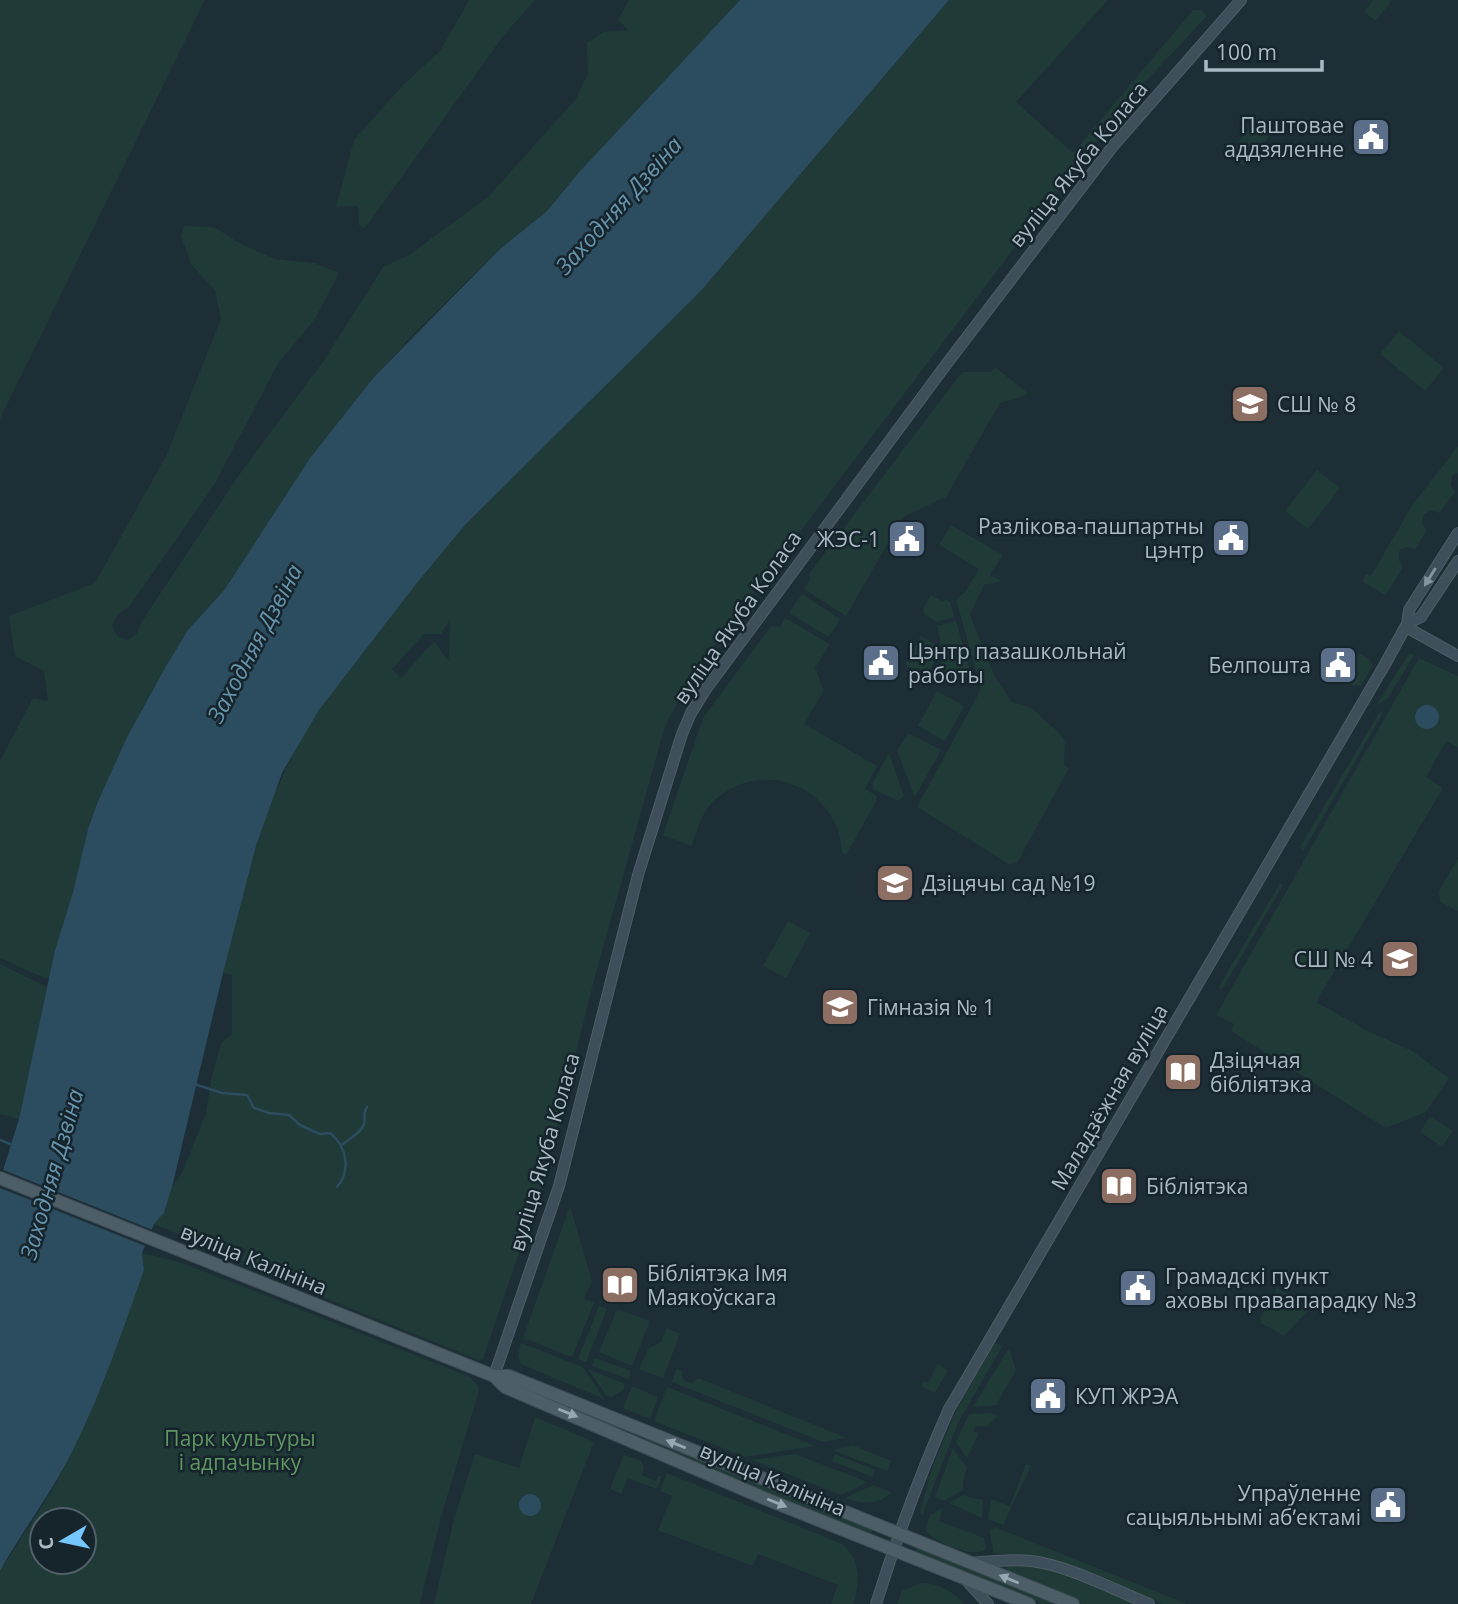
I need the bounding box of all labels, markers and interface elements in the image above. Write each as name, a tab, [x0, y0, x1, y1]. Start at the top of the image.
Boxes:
scale bar	[1206, 28, 1322, 72]
text: 100 m	[1216, 38, 1277, 66]
street label: вуліца Якуба Коласа	[1003, 75, 1153, 253]
place label: Паштовае аддзяленне	[1224, 111, 1344, 163]
public building icon: Паштовае аддзяленне	[1350, 116, 1392, 158]
water label: Заходняя Дзвіна	[547, 129, 689, 282]
school or university icon: СШ № 8	[1229, 383, 1271, 425]
place label: СШ № 8	[1277, 390, 1356, 418]
place label: Разлікова-пашпартны цэнтр	[978, 512, 1204, 564]
public building icon: Разлікова-пашпартны цэнтр	[1210, 517, 1252, 559]
public building icon: ЖЭС-1	[886, 518, 928, 560]
street label: вуліца Якуба Коласа	[667, 525, 807, 709]
place label: ЖЭС-1	[817, 525, 880, 553]
water label: Заходняя Дзвіна	[198, 558, 309, 729]
one-way arrow	[1423, 568, 1436, 587]
place label: Цэнтр пазашкольнай работы	[908, 637, 1127, 689]
public building icon: Цэнтр пазашкольнай работы	[860, 642, 902, 684]
public building icon: Белпошта	[1317, 644, 1359, 686]
place label: Белпошта	[1208, 651, 1311, 679]
school or university icon: Дзіцячы сад №19	[874, 862, 916, 904]
place label: Дзіцячы сад №19	[922, 869, 1096, 897]
school or university icon: СШ № 4	[1379, 938, 1421, 980]
place label: СШ № 4	[1294, 945, 1373, 973]
school or university icon: Гімназія № 1	[819, 986, 861, 1028]
place label: Гімназія № 1	[867, 993, 995, 1021]
street label: Маладзёжная вуліца	[1044, 999, 1174, 1195]
place label: Дзіцячая бібліятэка	[1210, 1046, 1312, 1098]
street label: вуліца Якуба Коласа	[502, 1049, 586, 1255]
library icon: Дзіцячая бібліятэка	[1162, 1051, 1204, 1093]
water label: Заходняя Дзвіна	[11, 1085, 91, 1264]
library icon: Бібліятэка	[1098, 1165, 1140, 1207]
place label: Бібліятэка	[1146, 1172, 1248, 1200]
street label: вуліца Калініна	[177, 1217, 331, 1301]
place label: Бібліятэка Імя Маякоўскага	[647, 1259, 788, 1311]
place label: Грамадскі пункт аховы правапарадку №3	[1165, 1262, 1417, 1314]
library icon: Бібліятэка Імя Маякоўскага	[599, 1264, 641, 1306]
public building icon: Грамадскі пункт аховы правапарадку №3	[1117, 1267, 1159, 1309]
public building icon: КУП ЖРЭА	[1027, 1375, 1069, 1417]
place label: КУП ЖРЭА	[1075, 1382, 1179, 1410]
one-way arrow	[558, 1408, 579, 1419]
park label: Парк культуры і адпачынку	[164, 1424, 316, 1476]
street label: вуліца Калініна	[696, 1436, 850, 1522]
one-way arrow	[666, 1438, 687, 1449]
place label: Упраўленне сацыяльнымі абʼектамі	[1126, 1479, 1361, 1531]
public building icon: Упраўленне сацыяльнымі абʼектамі	[1367, 1484, 1409, 1526]
one-way arrow	[767, 1497, 788, 1508]
north arrow	[28, 1506, 98, 1576]
text: С	[32, 1536, 60, 1552]
one-way arrow	[999, 1573, 1020, 1584]

